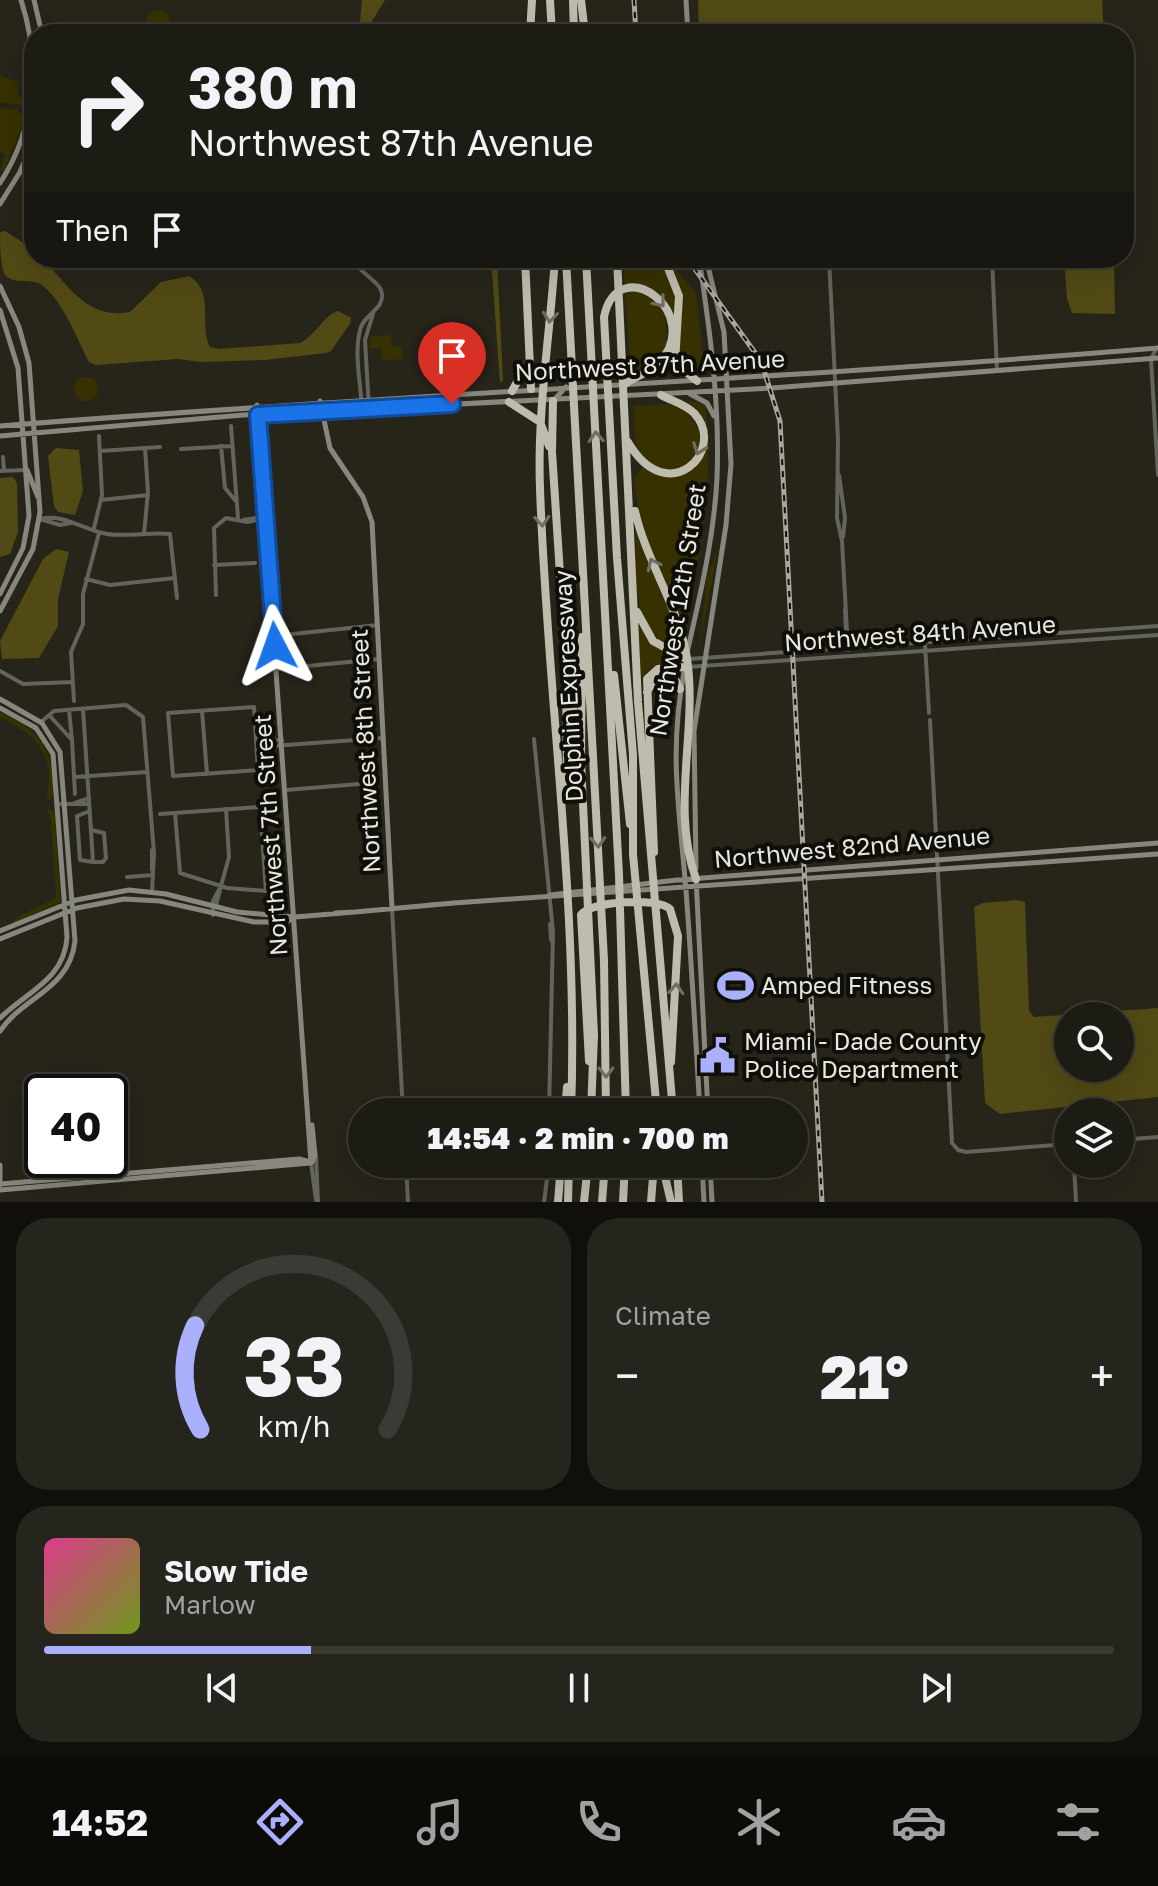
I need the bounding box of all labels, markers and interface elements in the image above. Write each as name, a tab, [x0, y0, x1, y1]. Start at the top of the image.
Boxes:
text: 380 m	[188, 53, 357, 120]
icon: right	[56, 56, 160, 160]
text: Northwest 87th Avenue	[188, 121, 594, 164]
icon: arrive	[145, 208, 189, 252]
text: Then	[56, 212, 129, 248]
one-way arrow	[650, 293, 665, 307]
one-way arrow	[541, 311, 558, 324]
pin	[418, 322, 486, 404]
icon: arrive	[430, 334, 474, 378]
street label: Northwest 87th Avenue	[514, 343, 786, 386]
one-way arrow	[588, 430, 605, 443]
one-way arrow	[692, 442, 708, 456]
street label: Northwest 12th Street	[642, 482, 711, 738]
one-way arrow	[533, 515, 550, 528]
one-way arrow	[647, 558, 663, 572]
street label: Dolphin Expressway	[547, 569, 588, 803]
position arrow	[233, 604, 317, 688]
street label: Northwest 84th Avenue	[783, 609, 1057, 656]
street label: Northwest 8th Street	[344, 628, 385, 874]
street label: Northwest 7th Street	[247, 713, 292, 957]
street label: Northwest 82nd Avenue	[713, 820, 991, 873]
one-way arrow	[589, 836, 606, 849]
sports icon: Amped Fitness	[716, 967, 754, 1005]
place label: Amped Fitness	[761, 970, 932, 999]
one-way arrow	[667, 983, 684, 996]
map controls	[1054, 1002, 1134, 1178]
button: search	[1054, 1002, 1134, 1082]
place label: Miami - Dade County Police Department	[744, 1026, 982, 1083]
public building icon: Miami - Dade County Police Department	[699, 1037, 737, 1075]
one-way arrow	[597, 1066, 615, 1079]
speed limit sign: 40	[24, 1074, 128, 1178]
button: layers	[1054, 1098, 1134, 1178]
text: 14:54 · 2 min · 700 m	[427, 1120, 729, 1156]
text: Climate	[615, 1300, 711, 1331]
text: 33	[243, 1314, 344, 1414]
text: 21°	[820, 1340, 909, 1412]
text: −	[615, 1349, 639, 1402]
text: +	[1090, 1349, 1114, 1402]
text: km/h	[257, 1409, 330, 1443]
text: Slow Tide	[164, 1553, 308, 1589]
text: Marlow	[164, 1589, 256, 1620]
icon: previous	[200, 1666, 244, 1710]
icon: pause	[557, 1666, 601, 1710]
icon: next	[914, 1666, 958, 1710]
icon: directions	[252, 1794, 308, 1850]
icon: music	[412, 1794, 468, 1850]
icon: phone	[571, 1794, 627, 1850]
icon: climate	[731, 1794, 787, 1850]
icon: car	[891, 1794, 947, 1850]
icon: filters	[1050, 1794, 1106, 1850]
text: 14:52	[52, 1801, 148, 1844]

